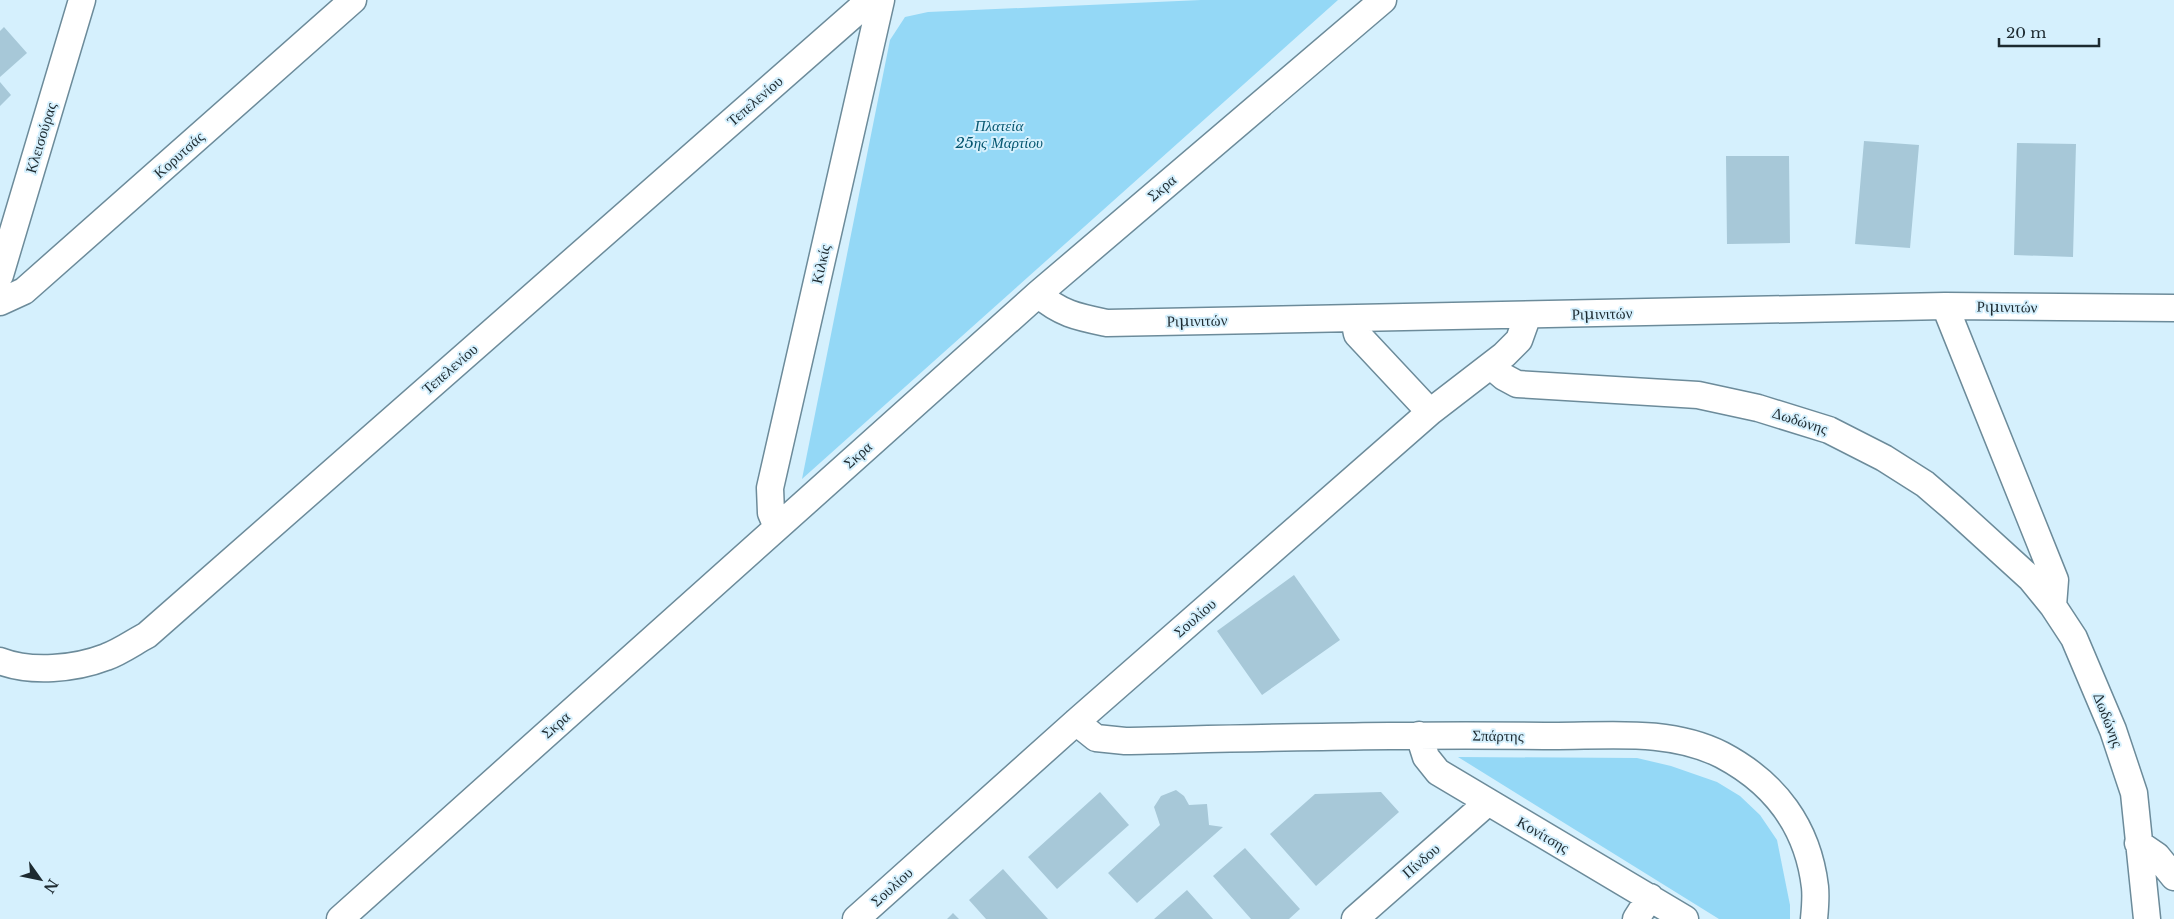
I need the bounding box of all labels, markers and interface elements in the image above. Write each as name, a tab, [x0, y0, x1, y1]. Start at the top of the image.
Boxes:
scale bar	[1999, 15, 2099, 47]
text: 20 m	[2006, 23, 2046, 42]
street label: Τεπελενίου	[723, 71, 786, 130]
street label: Κλεισούρας	[21, 100, 60, 175]
park label: Πλατεία 25ης Μαρτίου	[955, 116, 1043, 152]
street label: Κορυτσάς	[150, 127, 208, 182]
street label: Σκρα	[1143, 170, 1180, 205]
street label: Κιλκίς	[807, 242, 834, 285]
street label: Ριμινιτών	[1976, 296, 2038, 317]
street label: Ριμινιτών	[1571, 303, 1633, 324]
street label: Ριμινιτών	[1166, 310, 1228, 331]
street label: Τεπελενίου	[418, 339, 481, 398]
street label: Δωδώνης	[1770, 403, 1830, 438]
street label: Σκρα	[840, 437, 876, 472]
street label: Σουλίου	[1170, 594, 1220, 641]
street label: Δωδώνης	[2089, 690, 2128, 750]
street label: Σκρα	[538, 707, 574, 742]
street label: Σπάρτης	[1472, 726, 1524, 745]
street label: Κονίτσης	[1514, 812, 1573, 857]
street label: Πίνδου	[1398, 839, 1443, 882]
north arrow	[15, 854, 65, 904]
street label: Σουλίου	[867, 863, 917, 910]
text: N	[40, 876, 62, 897]

